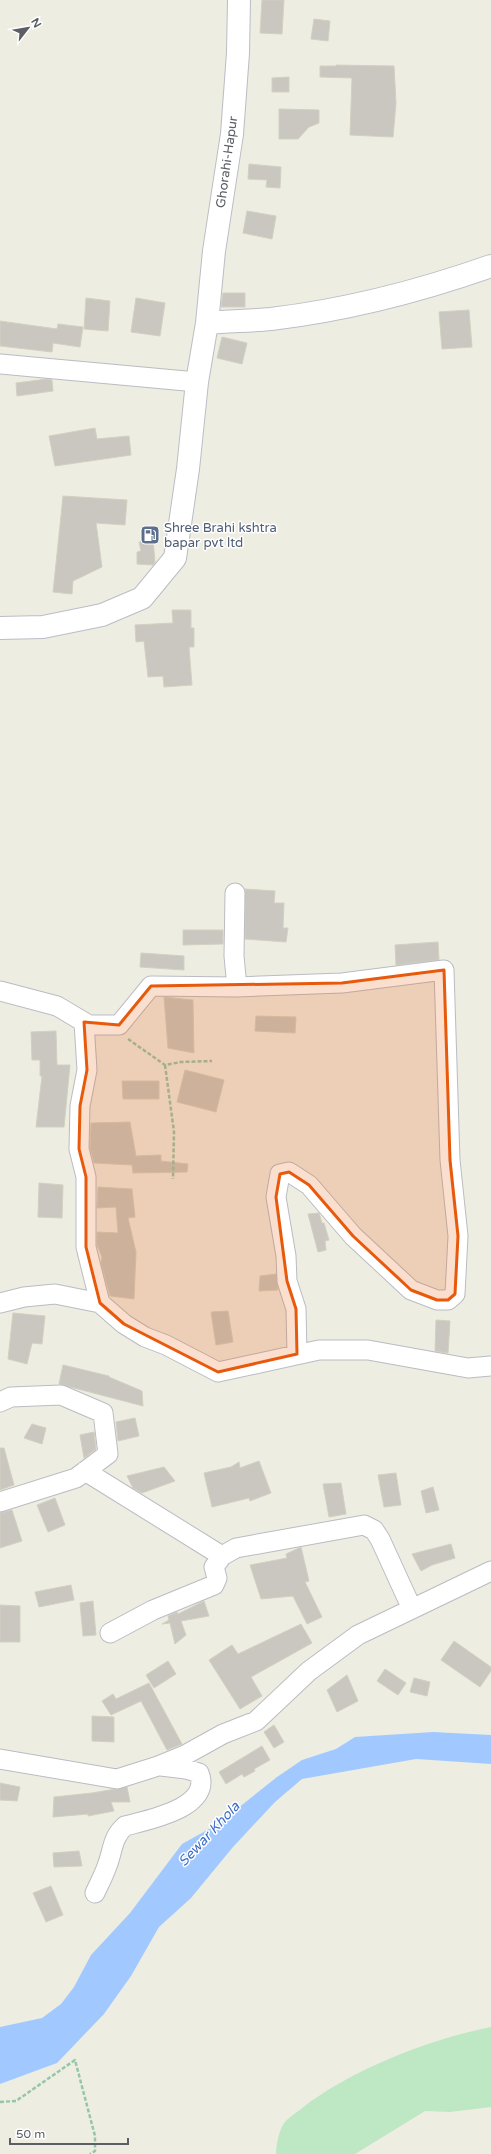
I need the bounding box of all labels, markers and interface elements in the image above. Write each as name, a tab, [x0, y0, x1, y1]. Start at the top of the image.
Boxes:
north arrow	[8, 8, 48, 48]
text: N	[28, 16, 44, 30]
street label: Ghorahi-Hapur	[213, 115, 241, 209]
place label: Shree Brahi kshtra bapar pvt ltd	[164, 520, 277, 551]
fuel station icon: Shree Brahi kshtra bapar pvt ltd	[139, 524, 161, 546]
water label: Sewar Khola	[175, 1797, 244, 1870]
scale bar	[10, 2120, 128, 2146]
text: 50 m	[16, 2127, 45, 2141]

